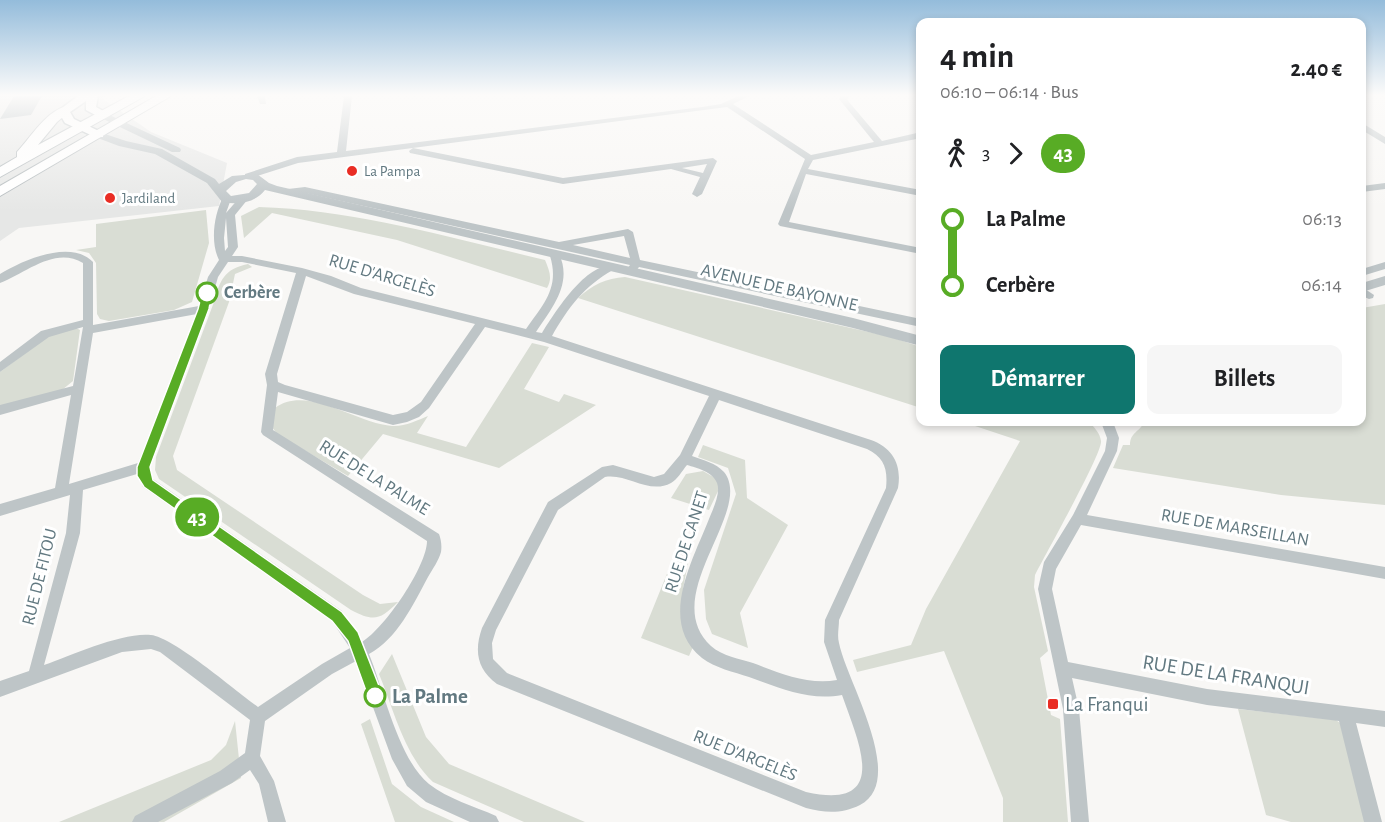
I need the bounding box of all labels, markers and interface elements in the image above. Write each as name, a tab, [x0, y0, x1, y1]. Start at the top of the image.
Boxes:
text: 4 min	[940, 41, 1014, 74]
text: 2.40 €	[1290, 58, 1342, 80]
text: 06:10 – 06:14 · Bus	[940, 82, 1079, 102]
icon: walk	[940, 137, 973, 170]
icon: forward	[999, 137, 1032, 170]
text: 3	[982, 143, 990, 163]
text: 43	[1053, 143, 1073, 164]
marker: La Pampa	[345, 164, 359, 178]
place label: La Pampa	[364, 164, 420, 179]
marker: Jardiland	[103, 191, 117, 205]
place label: Jardiland	[122, 191, 176, 206]
text: La Palme	[986, 208, 1066, 230]
text: 06:13	[1302, 209, 1342, 229]
street label: RUE D'ARGELÈS	[327, 248, 438, 301]
street label: AVENUE DE BAYONNE	[699, 261, 859, 315]
text: Cerbère	[986, 274, 1055, 296]
text: 06:14	[1301, 275, 1342, 295]
marker: Cerbère	[196, 282, 218, 304]
place label: Cerbère	[224, 284, 280, 302]
button: Démarrer	[940, 345, 1135, 414]
button: Billets	[1147, 345, 1342, 414]
street label: RUE DE LA PALME	[316, 437, 432, 519]
street label: RUE DE CANET	[662, 489, 712, 595]
line badge: 43	[170, 498, 224, 536]
street label: RUE DE MARSEILLAN	[1160, 506, 1310, 550]
text: 43	[187, 507, 207, 528]
street label: RUE DE FITOU	[19, 527, 61, 627]
street label: RUE DE LA FRANQUI	[1141, 651, 1311, 699]
marker: La Palme	[364, 685, 386, 707]
place label: La Palme	[392, 686, 468, 707]
place label: La Franqui	[1065, 694, 1149, 715]
marker: La Franqui	[1046, 697, 1060, 711]
street label: RUE D'ARGELÈS	[691, 724, 801, 785]

